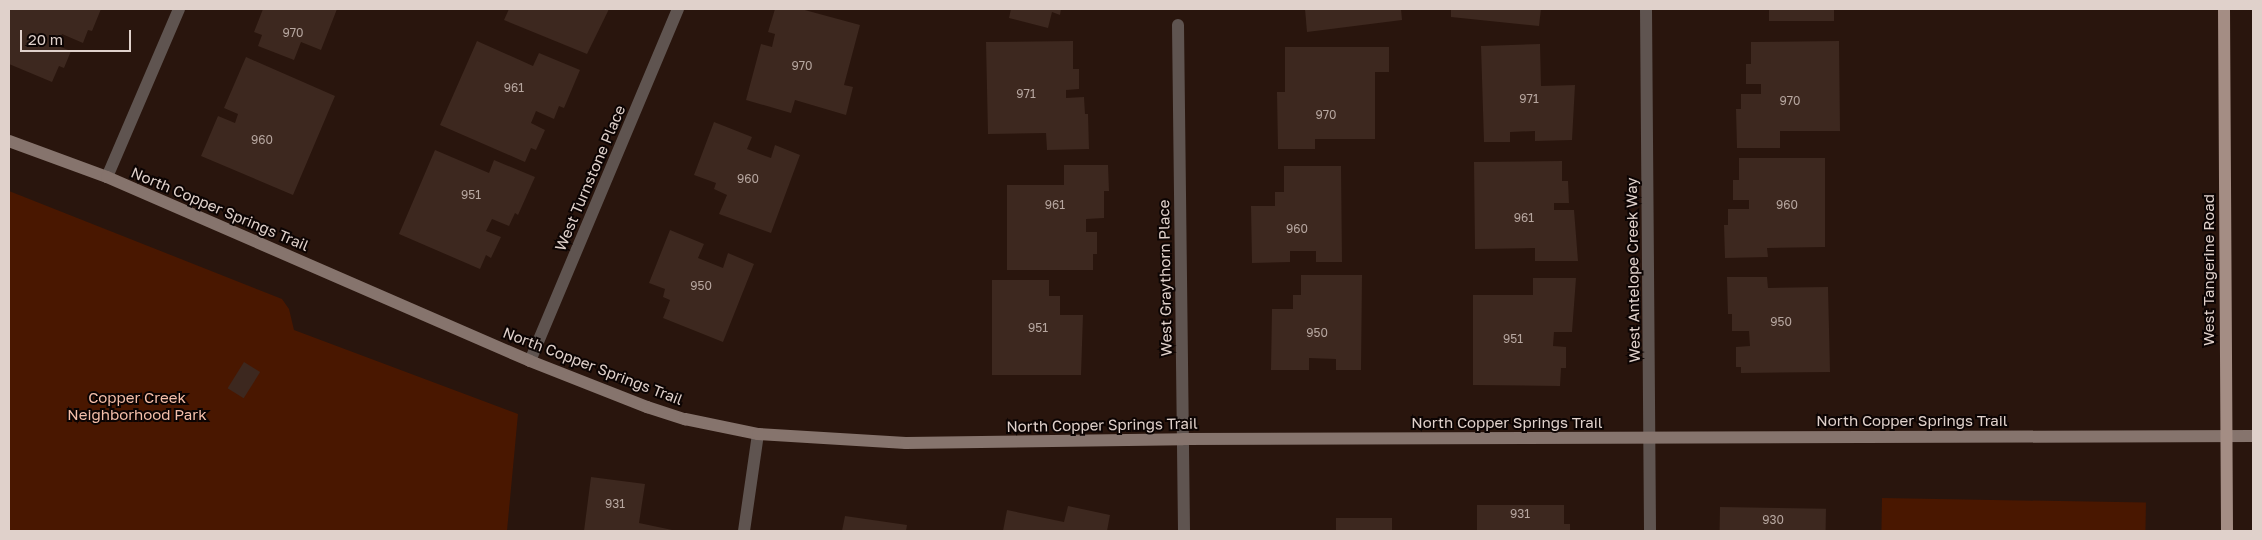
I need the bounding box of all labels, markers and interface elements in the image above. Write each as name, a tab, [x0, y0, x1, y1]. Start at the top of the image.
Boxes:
scale bar	[22, 20, 134, 52]
house number: 970	[282, 26, 304, 40]
text: 20 m	[28, 30, 63, 48]
house number: 970	[791, 59, 813, 73]
house number: 961	[504, 81, 524, 95]
house number: 971	[1016, 87, 1036, 101]
house number: 971	[1519, 92, 1539, 106]
house number: 970	[1779, 94, 1801, 108]
street label: West Turnstone Place	[551, 102, 629, 254]
house number: 970	[1315, 108, 1337, 122]
house number: 960	[251, 133, 273, 147]
street label: North Copper Springs Trail	[128, 163, 312, 255]
house number: 960	[737, 172, 759, 186]
street label: West Antelope Creek Way	[1622, 177, 1644, 363]
house number: 951	[461, 188, 481, 202]
street label: West Tangerine Road	[2200, 194, 2218, 346]
house number: 961	[1045, 198, 1065, 212]
house number: 960	[1776, 198, 1798, 212]
street label: West Graythorn Place	[1155, 200, 1175, 356]
house number: 961	[1514, 211, 1534, 225]
house number: 960	[1286, 222, 1308, 236]
house number: 950	[690, 279, 712, 293]
house number: 950	[1770, 315, 1792, 329]
house number: 951	[1028, 321, 1048, 335]
street label: North Copper Springs Trail	[500, 323, 686, 409]
house number: 950	[1306, 326, 1328, 340]
house number: 951	[1503, 332, 1523, 346]
park label: Copper Creek Neighborhood Park	[67, 388, 207, 423]
street label: North Copper Springs Trail	[1816, 412, 2008, 430]
street label: North Copper Springs Trail	[1006, 414, 1198, 436]
street label: North Copper Springs Trail	[1411, 414, 1603, 432]
house number: 931	[605, 497, 625, 511]
house number: 931	[1510, 507, 1530, 521]
house number: 930	[1762, 513, 1784, 527]

